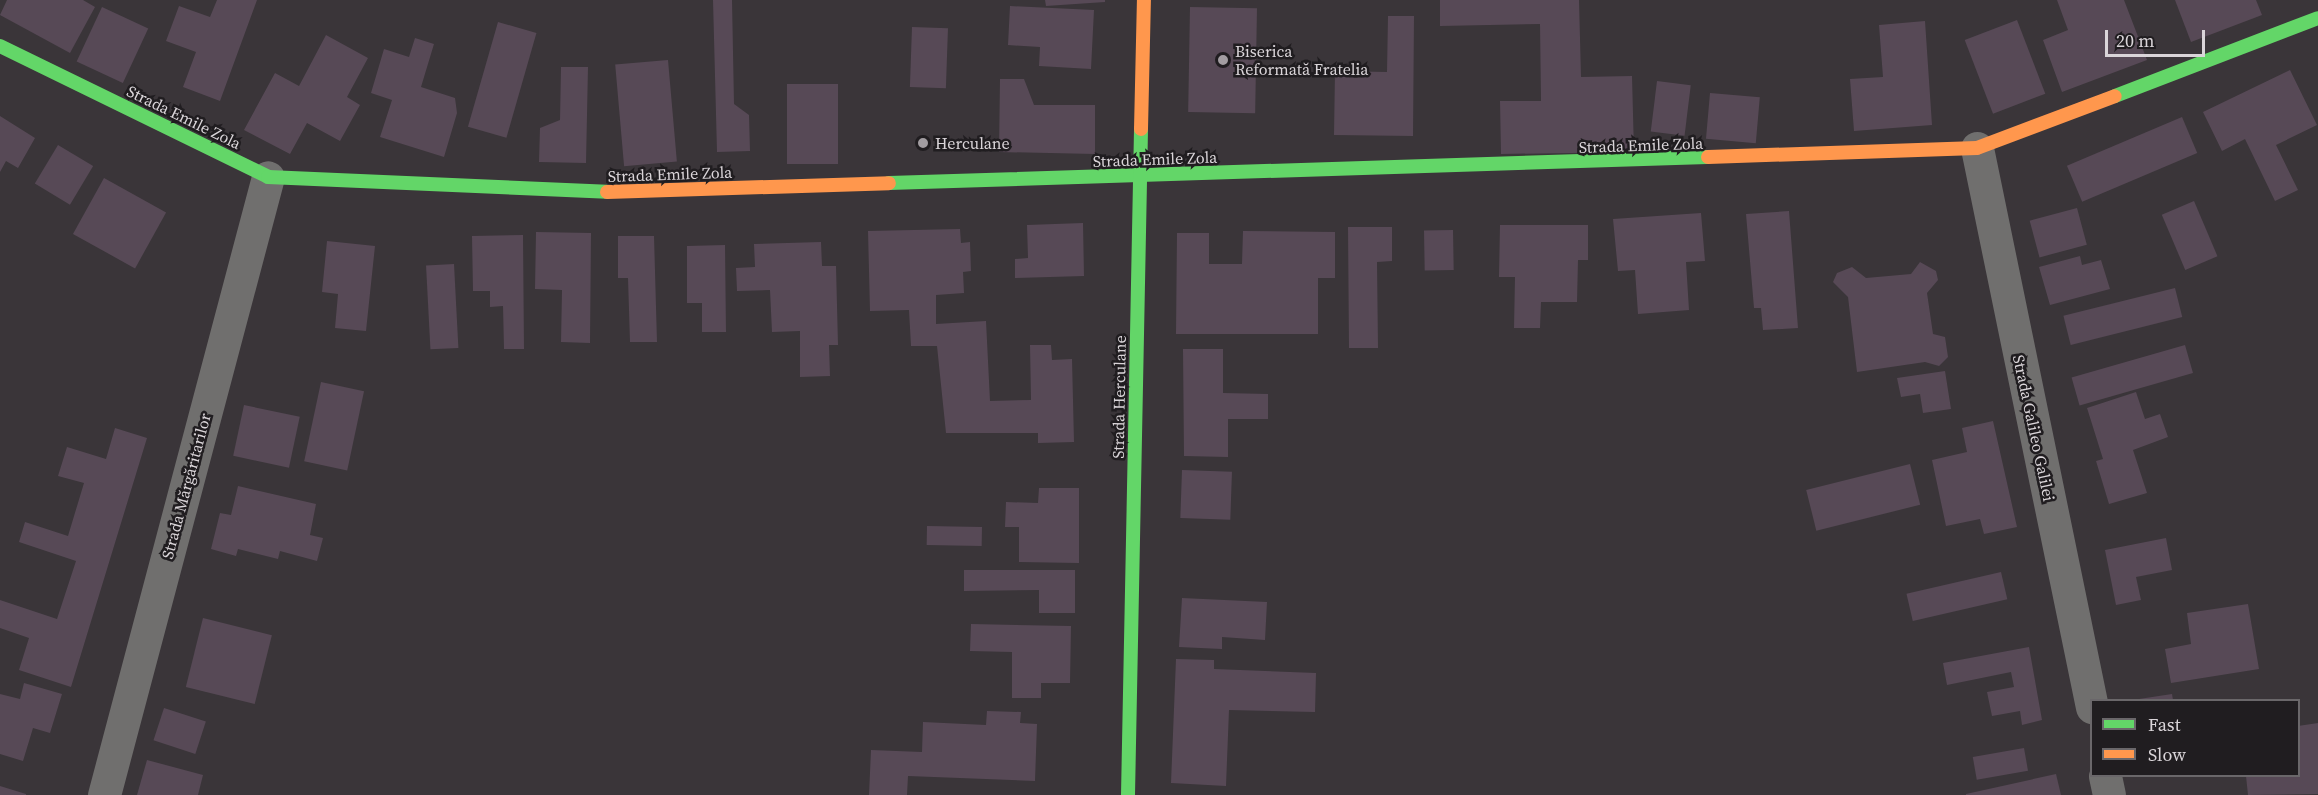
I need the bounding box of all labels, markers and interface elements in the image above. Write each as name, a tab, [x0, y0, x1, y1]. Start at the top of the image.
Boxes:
scale bar	[2108, 18, 2208, 56]
text: 20 m	[2116, 28, 2154, 53]
place label: Biserica Reformată Fratelia	[1235, 41, 1368, 79]
marker: Biserica Reformată Fratelia	[1216, 53, 1230, 67]
street label: Strada Emile Zola	[124, 81, 244, 153]
place label: Herculane	[935, 133, 1010, 153]
street label: Strada Emile Zola	[1578, 133, 1704, 157]
marker: Herculane	[916, 136, 930, 150]
street label: Strada Emile Zola	[1092, 147, 1218, 171]
street label: Strada Emile Zola	[607, 162, 733, 186]
street label: Strada Herculane	[1108, 335, 1130, 459]
street label: Strada Galileo Galilei	[2009, 353, 2059, 503]
street label: Strada Mărgăritarilor	[157, 411, 215, 561]
legend	[2090, 699, 2300, 777]
text: Fast	[2148, 712, 2181, 737]
text: Slow	[2148, 742, 2186, 767]

